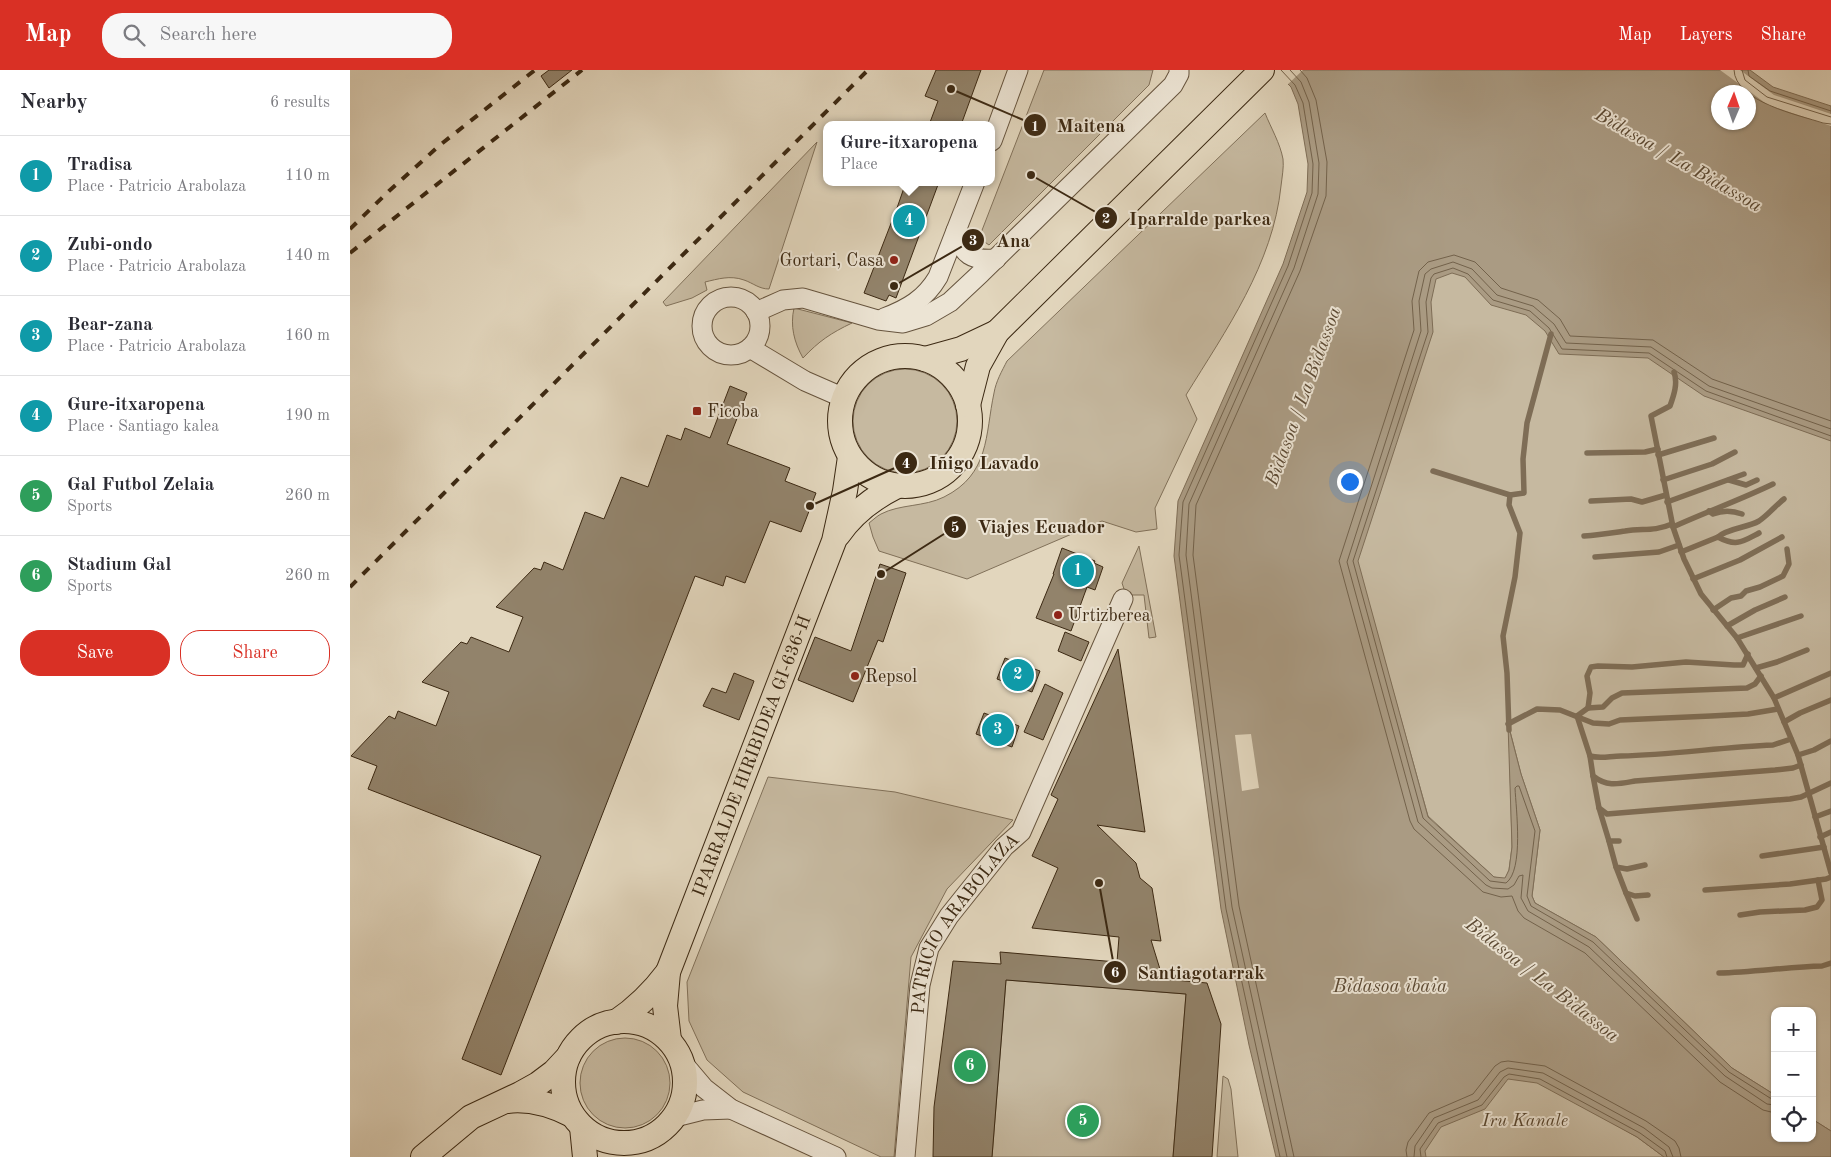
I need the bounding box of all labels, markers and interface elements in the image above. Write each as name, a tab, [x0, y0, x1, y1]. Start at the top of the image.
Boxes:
search box	[102, 13, 452, 58]
icon: search	[120, 21, 148, 49]
text: Map	[25, 23, 72, 47]
text: Search here	[160, 26, 257, 45]
text: Map	[1618, 26, 1652, 44]
text: Layers	[1680, 26, 1732, 44]
text: Share	[1760, 26, 1806, 44]
north arrow	[1711, 85, 1756, 130]
text: Nearby	[20, 92, 88, 113]
text: 6 results	[270, 95, 330, 111]
water label: Bidasoa / La Bidassoa	[1590, 105, 1764, 217]
callout: Maitena	[1022, 108, 1135, 142]
text: Maitena	[1057, 118, 1125, 137]
text: 1	[1031, 120, 1039, 135]
popup	[823, 121, 995, 186]
text: Gure-itxaropena	[840, 134, 978, 153]
text: Tradisa	[67, 156, 132, 175]
text: Place	[840, 157, 878, 173]
text: 1	[31, 168, 41, 184]
text: 110 m	[285, 168, 330, 184]
text: Place · Patricio Arabolaza	[67, 179, 246, 195]
callout: Iparralde parkea	[1094, 201, 1281, 235]
pin: 4	[893, 202, 925, 240]
text: Iparralde parkea	[1129, 211, 1272, 230]
text: 2	[1102, 212, 1110, 227]
callout: Ana	[960, 223, 1040, 257]
text: Ana	[996, 233, 1031, 252]
text: 3	[969, 234, 977, 249]
text: Zubi-ondo	[67, 236, 152, 255]
text: 2	[31, 248, 41, 264]
text: 140 m	[285, 248, 330, 264]
place label: Gortari, Casa	[780, 252, 884, 270]
marker: Gortari, Casa	[888, 254, 900, 266]
text: Place · Patricio Arabolaza	[67, 259, 246, 275]
water label: Bidasoa / La Bidassoa	[1263, 305, 1346, 490]
text: Bear-zana	[67, 316, 153, 335]
text: 3	[31, 328, 41, 344]
text: 160 m	[285, 328, 330, 344]
text: Place · Patricio Arabolaza	[67, 339, 246, 355]
text: Gure-itxaropena	[67, 396, 205, 415]
place label: Ficoba	[707, 403, 759, 421]
marker: Ficoba	[691, 405, 703, 417]
text: 4	[31, 408, 41, 424]
text: 190 m	[285, 408, 330, 424]
text: Place · Santiago kalea	[67, 419, 219, 435]
callout: Iñigo Lavado	[894, 446, 1049, 480]
text: Iñigo Lavado	[929, 455, 1039, 474]
text: 4	[902, 457, 910, 472]
your location	[1337, 469, 1363, 495]
text: Gal Futbol Zelaia	[67, 476, 215, 495]
text: 5	[31, 488, 41, 504]
text: 260 m	[285, 488, 330, 504]
text: Sports	[67, 499, 112, 515]
callout: Viajes Ecuador	[942, 510, 1114, 544]
text: Viajes Ecuador	[977, 519, 1105, 538]
text: 5	[951, 521, 959, 536]
pin: 1	[1062, 552, 1094, 590]
text: Stadium Gal	[67, 556, 171, 575]
text: 6	[31, 568, 41, 584]
text: 260 m	[285, 568, 330, 584]
text: Sports	[67, 579, 112, 595]
place label: Urtizberea	[1068, 607, 1151, 625]
marker: Urtizberea	[1052, 609, 1064, 621]
street label: IPARRALDE HIRIBIDEA GI-636-H	[690, 613, 814, 899]
button: Save	[20, 630, 170, 676]
button: Share	[180, 630, 330, 676]
pin: 2	[1002, 656, 1034, 694]
place label: Repsol	[865, 668, 917, 686]
marker: Repsol	[849, 670, 861, 682]
pin: 3	[982, 711, 1014, 749]
street label: PATRICIO ARABOLAZA	[909, 830, 1023, 1015]
water label: Bidasoa / La Bidassoa	[1460, 915, 1622, 1047]
callout: Santiagotarrak	[1103, 955, 1275, 989]
text: Santiagotarrak	[1137, 965, 1265, 984]
text: 6	[1111, 966, 1120, 981]
water label: Bidasoa ibaia	[1332, 978, 1447, 997]
map controls	[1771, 1007, 1816, 1142]
button: +	[1771, 1007, 1816, 1052]
pin: 6	[954, 1047, 986, 1085]
button: −	[1771, 1052, 1816, 1097]
button: locate	[1771, 1097, 1816, 1142]
pin: 5	[1067, 1102, 1099, 1140]
park label: Iru Kanale	[1481, 1112, 1568, 1130]

